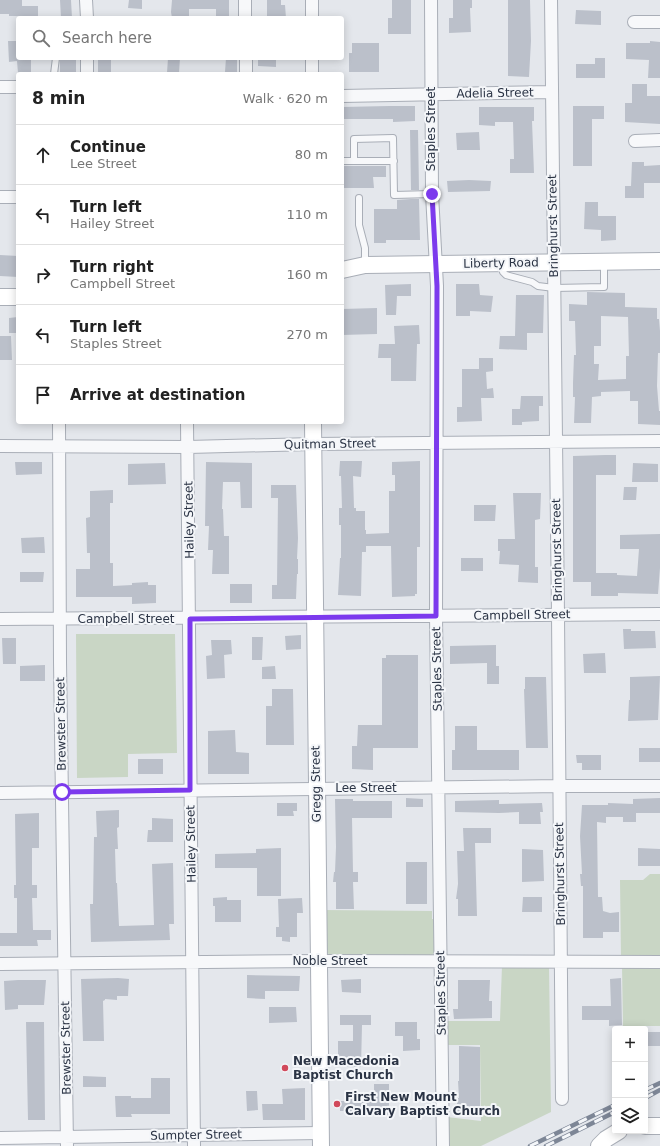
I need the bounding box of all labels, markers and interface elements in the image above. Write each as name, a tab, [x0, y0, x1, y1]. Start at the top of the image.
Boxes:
search box	[16, 16, 344, 60]
icon: search	[30, 27, 52, 49]
text: Search here	[62, 29, 152, 47]
street label: Adelia Street	[456, 85, 534, 101]
street label: Staples Street	[424, 86, 438, 171]
text: 8 min	[32, 88, 85, 108]
text: Walk · 620 m	[243, 91, 328, 106]
text: Continue	[70, 138, 146, 156]
icon: ahead	[32, 144, 54, 166]
text: 80 m	[295, 147, 328, 162]
text: Lee Street	[70, 156, 137, 171]
street label: Bringhurst Street	[545, 174, 561, 278]
route end	[423, 185, 441, 203]
text: Turn left	[70, 198, 142, 216]
icon: left	[32, 204, 54, 226]
text: 110 m	[286, 207, 328, 222]
text: Hailey Street	[70, 216, 154, 231]
street label: Liberty Road	[463, 255, 539, 271]
text: Turn right	[70, 258, 154, 276]
icon: right	[32, 264, 54, 286]
text: 160 m	[286, 267, 328, 282]
text: Campbell Street	[70, 276, 175, 291]
text: Turn left	[70, 318, 142, 336]
icon: left	[32, 324, 54, 346]
text: 270 m	[286, 327, 328, 342]
text: Staples Street	[70, 336, 162, 351]
icon: arrive	[32, 384, 54, 406]
text: Arrive at destination	[70, 386, 245, 404]
street label: Quitman Street	[284, 436, 376, 452]
street label: Hailey Street	[181, 481, 197, 559]
street label: Bringhurst Street	[549, 498, 565, 602]
street label: Campbell Street	[473, 607, 571, 623]
street label: Campbell Street	[78, 612, 175, 626]
street label: Staples Street	[429, 626, 445, 711]
street label: Brewster Street	[53, 677, 69, 771]
street label: Gregg Street	[308, 745, 324, 823]
street label: Lee Street	[335, 781, 397, 795]
route start	[53, 783, 71, 801]
street label: Hailey Street	[183, 805, 199, 883]
street label: Bringhurst Street	[552, 822, 568, 926]
street label: Staples Street	[433, 950, 449, 1035]
street label: Noble Street	[293, 954, 368, 968]
street label: Brewster Street	[58, 1001, 74, 1095]
map controls	[612, 1026, 648, 1134]
button: +	[612, 1026, 648, 1062]
place label: New Macedonia Baptist Church	[293, 1054, 399, 1082]
button: −	[612, 1062, 648, 1098]
marker: New Macedonia Baptist Church	[280, 1063, 290, 1073]
place label: First New Mount Calvary Baptist Church	[345, 1090, 500, 1118]
button: layers	[612, 1098, 648, 1134]
marker: First New Mount Calvary Baptist Church	[332, 1099, 342, 1109]
street label: Sumpter Street	[150, 1127, 242, 1143]

